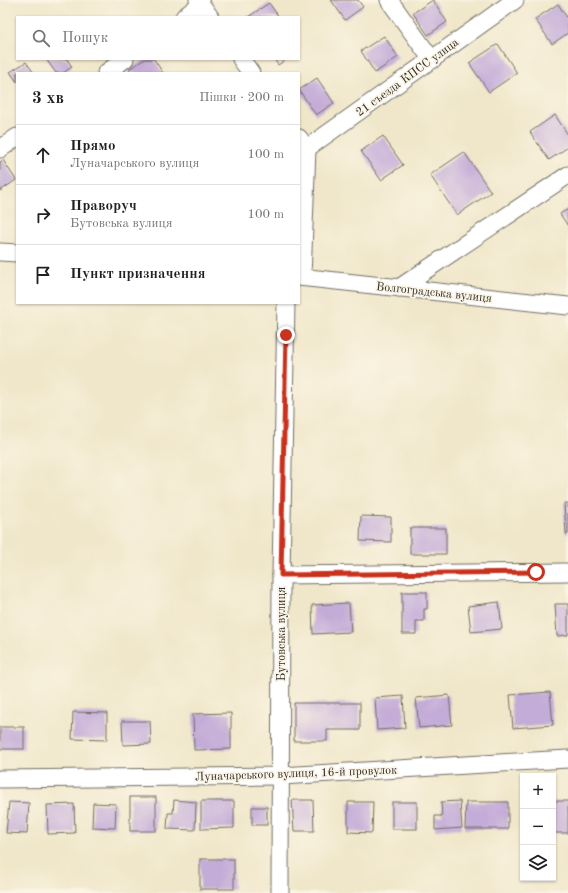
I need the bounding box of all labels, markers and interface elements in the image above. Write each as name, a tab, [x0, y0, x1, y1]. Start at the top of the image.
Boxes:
search box	[16, 16, 300, 60]
icon: search	[30, 27, 52, 49]
text: Пошук	[62, 31, 108, 46]
street label: 21 съезда КПСС улица	[354, 37, 461, 119]
text: 3 хв	[32, 90, 64, 107]
text: Пішки · 200 m	[199, 91, 284, 104]
text: Прямо	[70, 139, 116, 154]
icon: ahead	[32, 144, 54, 166]
text: 100 m	[247, 148, 284, 161]
text: Луначарського вулиця	[70, 157, 199, 170]
text: Праворуч	[70, 199, 137, 214]
icon: right	[32, 204, 54, 226]
text: 100 m	[247, 208, 284, 221]
text: Бутовська вулиця	[70, 217, 172, 230]
icon: arrive	[32, 264, 54, 286]
text: Пункт призначення	[70, 267, 206, 282]
street label: Волгоградська вулиця	[375, 281, 492, 305]
route end	[277, 326, 295, 344]
route start	[527, 563, 545, 581]
street label: Бутовська вулиця	[276, 587, 288, 681]
street label: Луначарського вулиця, 16-й провулок	[195, 764, 397, 784]
map controls	[520, 773, 556, 881]
button: +	[520, 773, 556, 809]
button: −	[520, 809, 556, 845]
button: layers	[520, 845, 556, 881]

